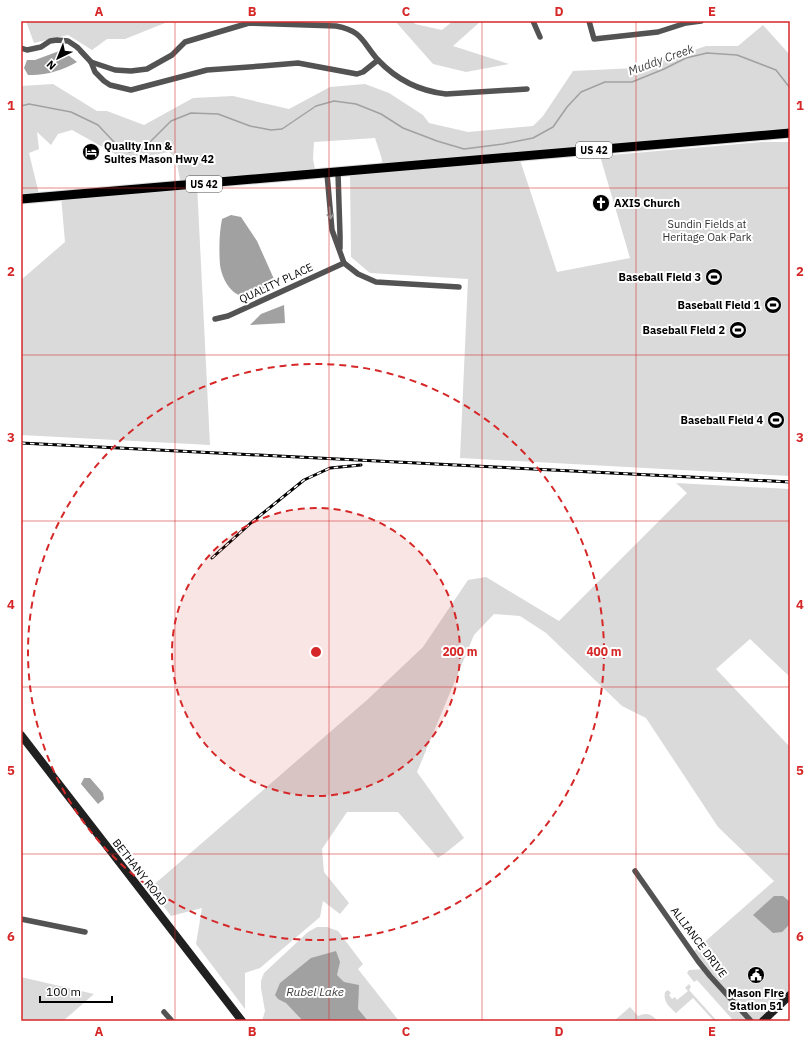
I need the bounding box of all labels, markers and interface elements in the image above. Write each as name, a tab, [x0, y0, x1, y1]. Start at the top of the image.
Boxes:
text: A	[95, 3, 104, 20]
text: B	[248, 3, 257, 20]
text: C	[402, 3, 411, 20]
text: D	[554, 3, 564, 20]
text: E	[708, 3, 716, 20]
north arrow	[38, 38, 78, 78]
water label: Muddy Creek	[626, 40, 696, 78]
text: N	[43, 57, 59, 73]
text: 1	[7, 97, 15, 114]
text: 1	[796, 97, 804, 114]
place label: Quality Inn & Suites Mason Hwy 42	[104, 139, 215, 166]
hotel icon: Quality Inn & Suites Mason Hwy 42	[81, 142, 101, 162]
road number: US 42	[576, 142, 612, 158]
road number: US 42	[186, 176, 222, 192]
church icon: AXIS Church	[591, 193, 611, 213]
place label: AXIS Church	[614, 196, 680, 210]
one-way arrow	[327, 206, 334, 219]
park label: Sundin Fields at Heritage Oak Park	[662, 217, 752, 244]
street label: QUALITY PLACE	[237, 260, 315, 306]
text: 2	[7, 263, 15, 280]
text: 2	[796, 263, 804, 280]
sports icon: Baseball Field 3	[704, 267, 724, 287]
place label: Baseball Field 3	[619, 270, 701, 284]
sports icon: Baseball Field 1	[763, 295, 783, 315]
place label: Baseball Field 1	[678, 298, 760, 312]
sports icon: Baseball Field 2	[728, 320, 748, 340]
place label: Baseball Field 2	[643, 323, 725, 337]
sports icon: Baseball Field 4	[766, 410, 786, 430]
place label: Baseball Field 4	[681, 413, 763, 427]
text: 3	[7, 429, 15, 446]
text: 3	[796, 429, 804, 446]
text: 4	[7, 596, 15, 613]
text: 4	[796, 596, 804, 613]
text: 200 m	[442, 644, 478, 659]
text: 400 m	[586, 644, 622, 659]
centre of rings	[309, 645, 323, 659]
text: 5	[7, 762, 15, 779]
text: 5	[796, 762, 804, 779]
street label: BETHANY ROAD	[110, 836, 170, 908]
street label: ALLIANCE DRIVE	[668, 904, 730, 980]
text: 6	[7, 928, 15, 945]
text: 6	[796, 928, 804, 945]
public building icon: Mason Fire Station 51	[746, 965, 766, 985]
scale bar	[40, 978, 112, 1004]
text: 100 m	[46, 984, 81, 999]
water label: Rubel Lake	[286, 984, 344, 999]
place label: Mason Fire Station 51	[728, 986, 784, 1013]
text: A	[95, 1023, 104, 1040]
text: B	[248, 1023, 257, 1040]
text: C	[402, 1023, 411, 1040]
text: D	[554, 1023, 564, 1040]
text: E	[708, 1023, 716, 1040]

